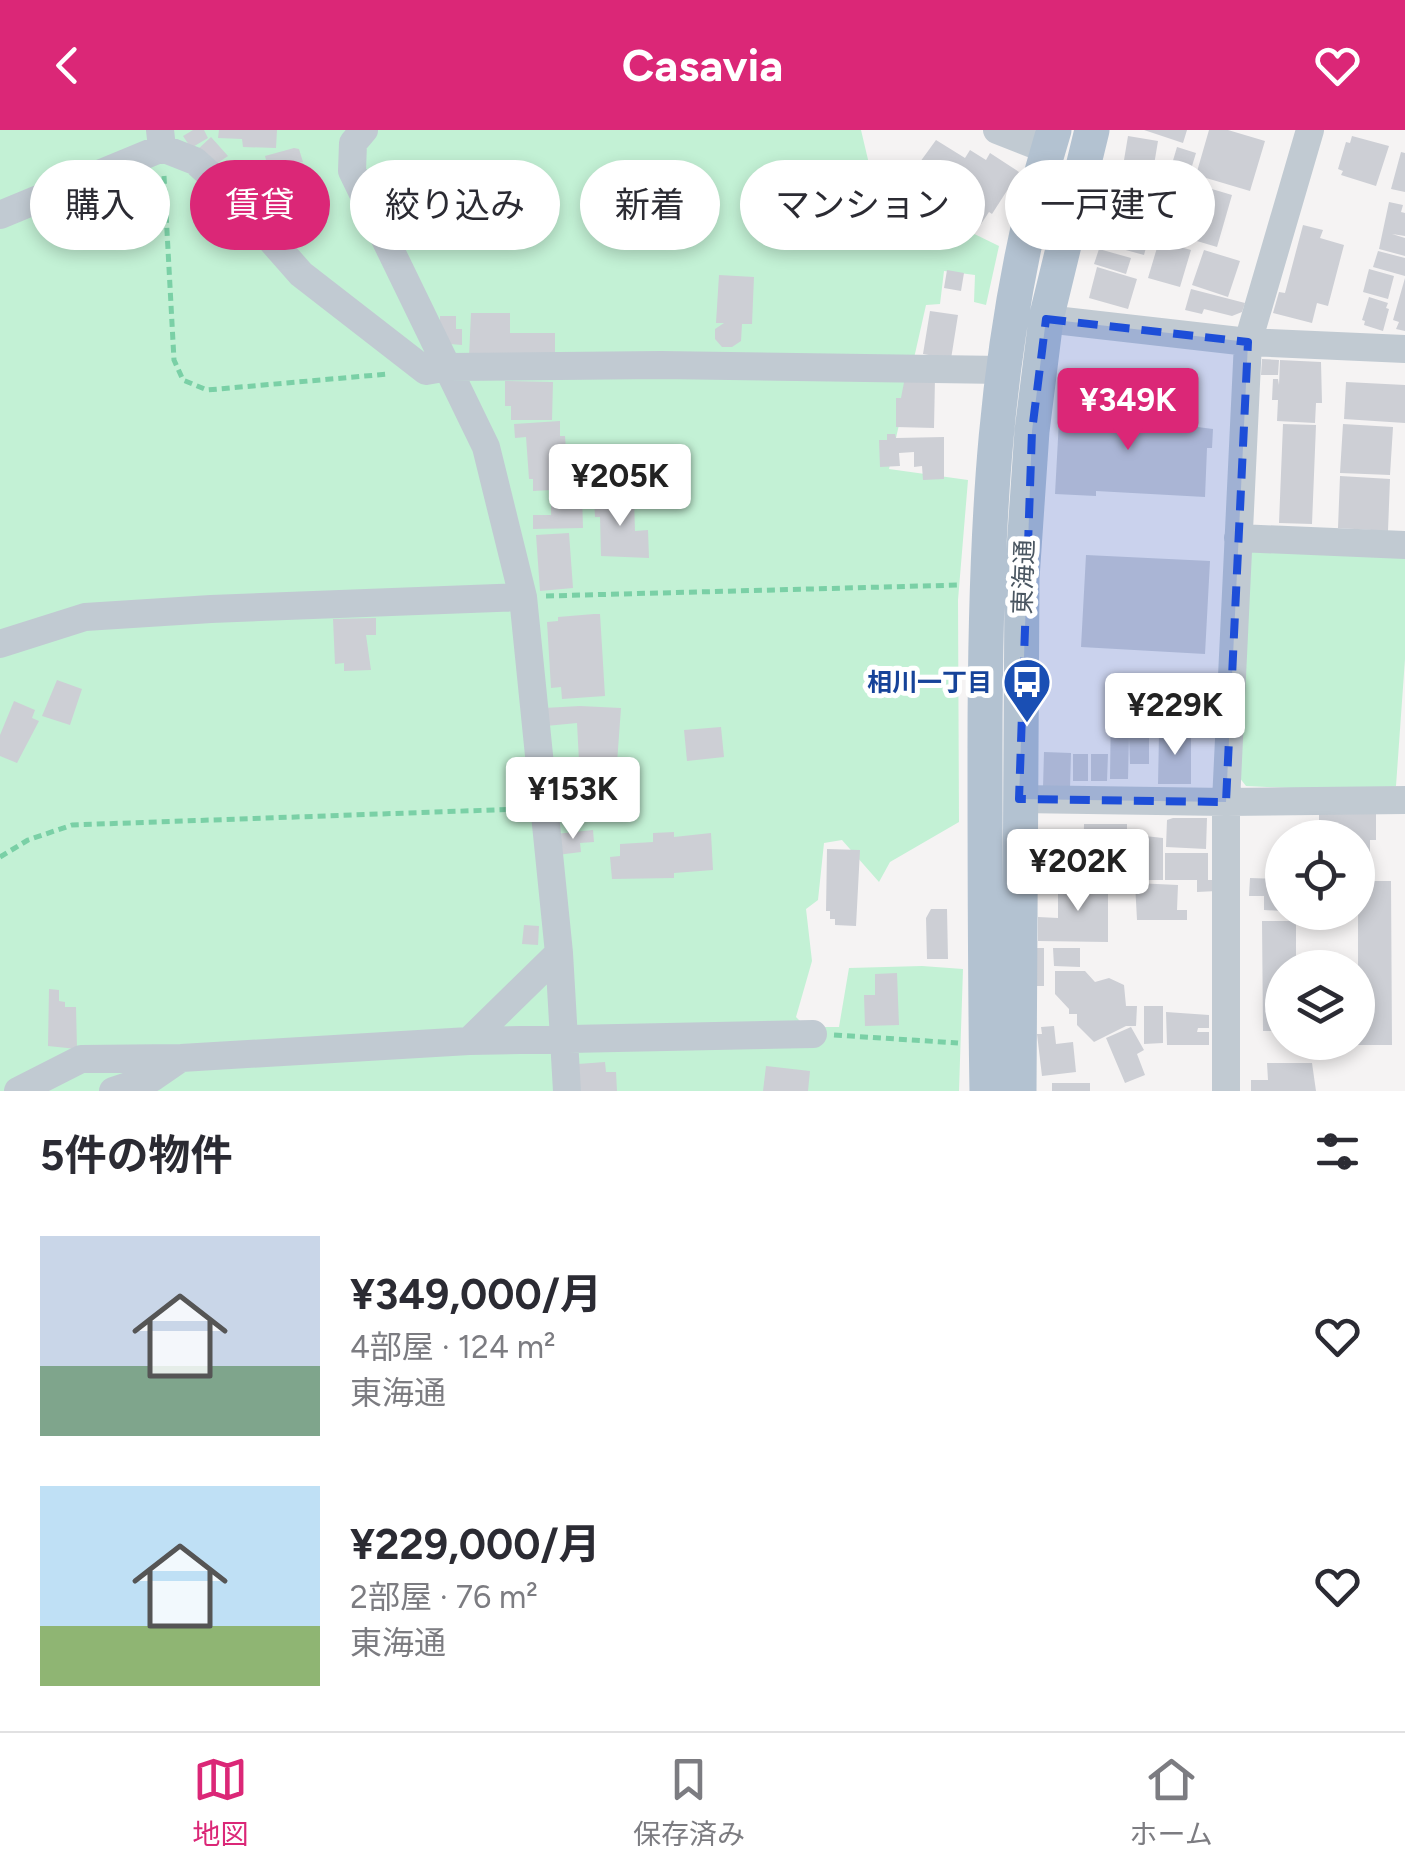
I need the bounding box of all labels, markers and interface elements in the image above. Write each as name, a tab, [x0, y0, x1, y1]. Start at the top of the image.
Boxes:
icon: back	[40, 38, 95, 93]
text: Casavia	[622, 38, 783, 92]
icon: heart	[1310, 38, 1365, 93]
chip: 購入	[30, 160, 170, 250]
chip: 賃貸	[190, 160, 330, 250]
chip: 絞り込み	[350, 160, 560, 250]
chip: 新着	[580, 160, 720, 250]
chip: マンション	[740, 160, 985, 250]
chip: 一戸建て	[1005, 160, 1215, 250]
pin: ¥349K	[1058, 368, 1198, 453]
text: ¥349K	[1080, 381, 1177, 419]
pin: ¥205K	[550, 444, 690, 529]
text: ¥205K	[571, 457, 669, 495]
street label: 東海通	[1007, 539, 1039, 615]
bus stop icon: 相川一丁目	[1001, 656, 1053, 724]
place label: 相川一丁目	[867, 667, 992, 697]
pin: ¥229K	[1105, 673, 1245, 758]
text: ¥229K	[1127, 686, 1223, 724]
pin: ¥153K	[503, 757, 643, 842]
text: ¥153K	[528, 770, 618, 808]
map controls	[1265, 820, 1375, 1060]
button: locate	[1265, 820, 1375, 930]
pin: ¥202K	[1008, 829, 1148, 914]
text: ¥202K	[1029, 842, 1127, 880]
button: layers	[1265, 950, 1375, 1060]
icon: filters	[1310, 1124, 1365, 1179]
text: 5件の物件	[40, 1130, 232, 1181]
text: ¥349,000/月	[350, 1269, 602, 1320]
icon: home	[120, 1276, 240, 1396]
icon: heart	[1310, 1309, 1365, 1364]
text: 4部屋 · 124 m²	[350, 1328, 555, 1366]
text: 東海通	[350, 1374, 446, 1412]
text: ¥229,000/月	[350, 1519, 601, 1570]
icon: home	[120, 1526, 240, 1646]
icon: heart	[1310, 1559, 1365, 1614]
text: 2部屋 · 76 m²	[350, 1578, 538, 1616]
text: 東海通	[350, 1624, 446, 1662]
tab: 地図	[192, 1752, 248, 1852]
tab: 保存済み	[633, 1752, 745, 1852]
tab: ホーム	[1130, 1752, 1213, 1852]

